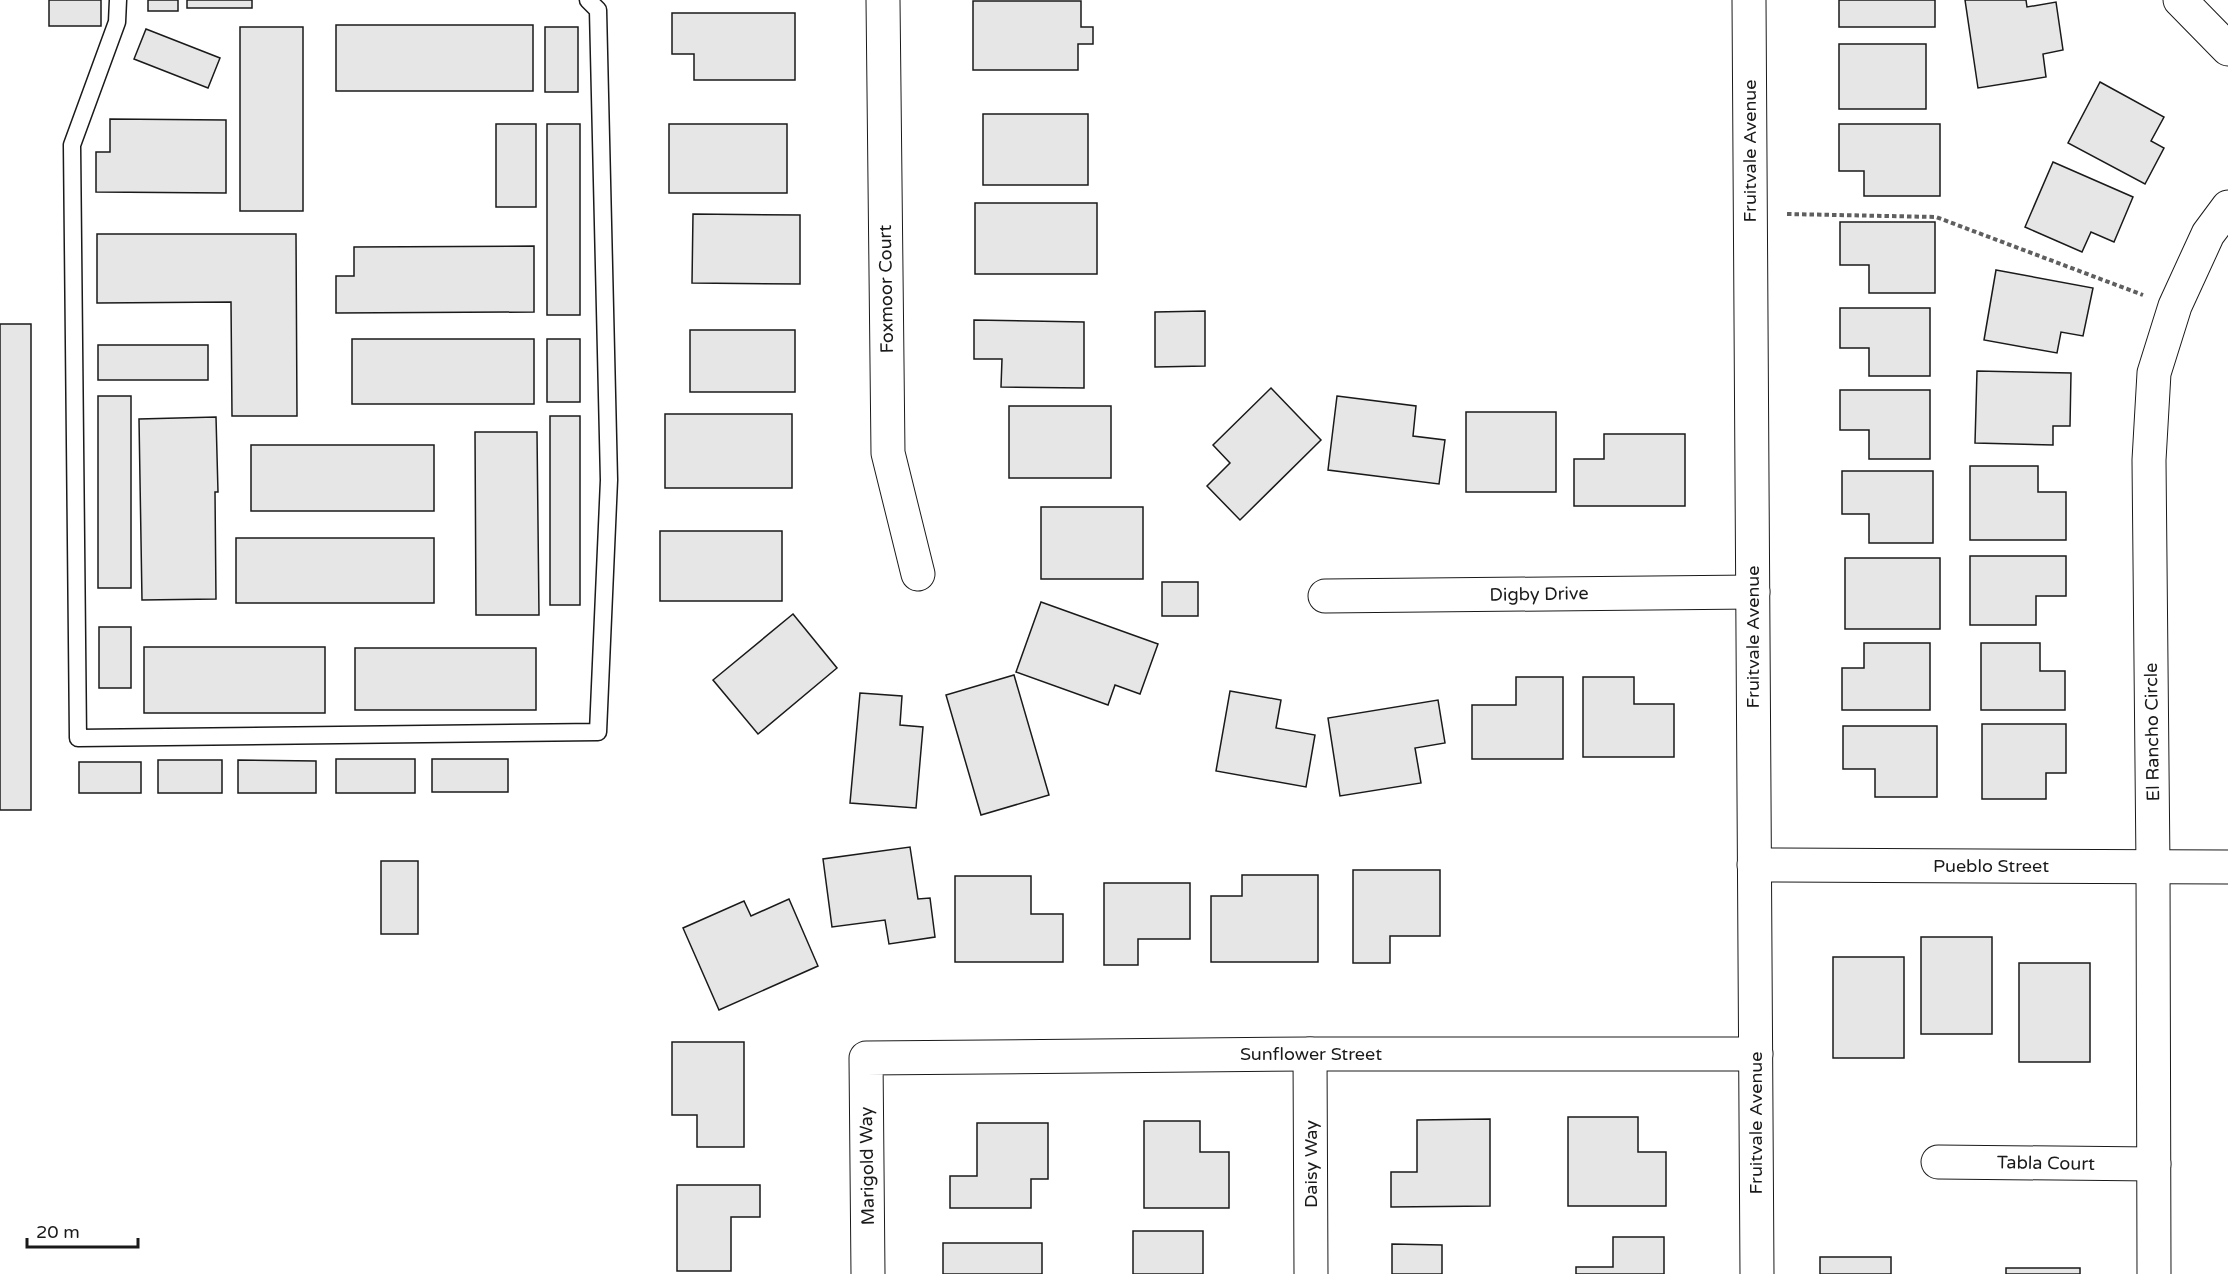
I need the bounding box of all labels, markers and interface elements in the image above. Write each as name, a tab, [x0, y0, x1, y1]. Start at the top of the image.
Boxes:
street label: Fruitvale Avenue	[1739, 80, 1761, 222]
street label: Foxmoor Court	[874, 224, 898, 353]
street label: Fruitvale Avenue	[1742, 566, 1764, 708]
street label: Digby Drive	[1489, 582, 1589, 606]
street label: El Rancho Circle	[2140, 663, 2164, 801]
street label: Pueblo Street	[1933, 855, 2049, 877]
street label: Sunflower Street	[1240, 1043, 1382, 1065]
street label: Fruitvale Avenue	[1745, 1052, 1767, 1194]
street label: Marigold Way	[855, 1106, 879, 1226]
street label: Daisy Way	[1300, 1120, 1322, 1208]
street label: Tabla Court	[1997, 1151, 2095, 1175]
scale bar	[27, 1211, 138, 1249]
text: 20 m	[36, 1221, 80, 1243]

